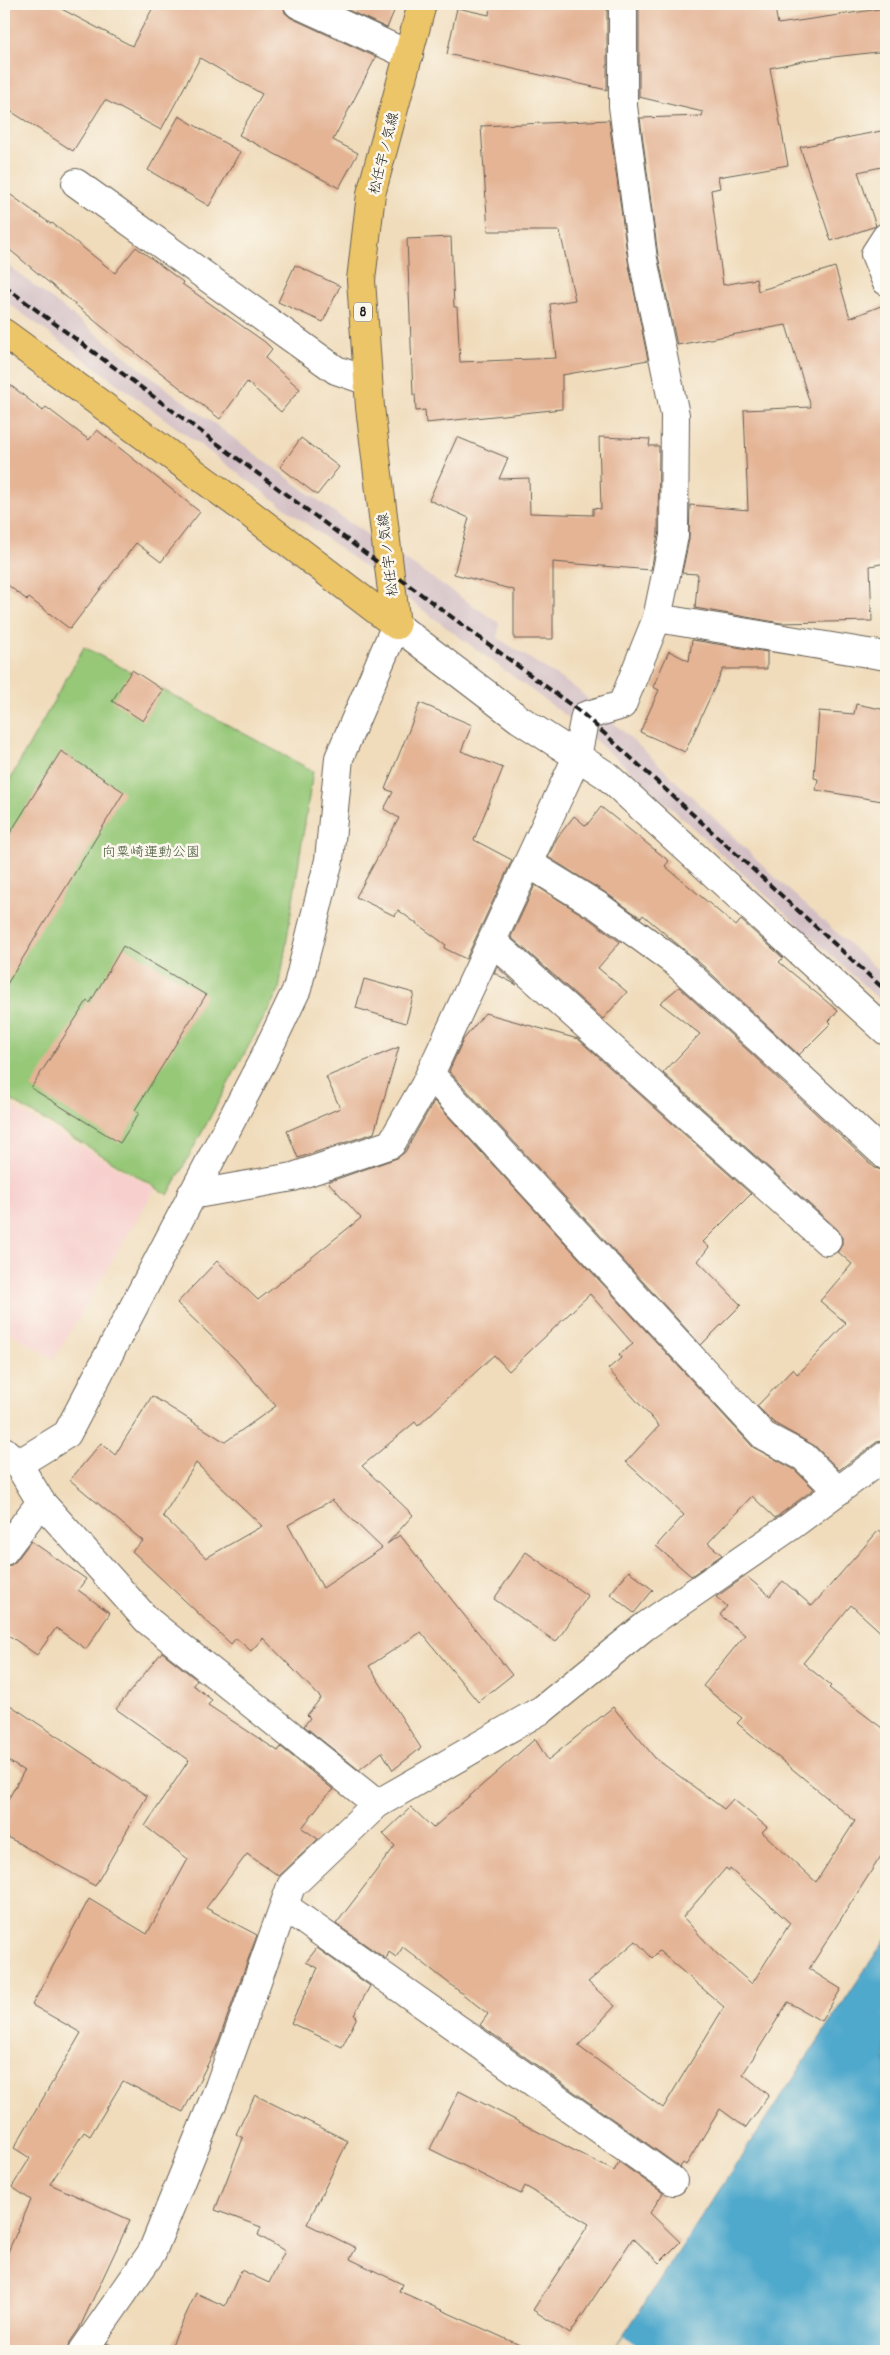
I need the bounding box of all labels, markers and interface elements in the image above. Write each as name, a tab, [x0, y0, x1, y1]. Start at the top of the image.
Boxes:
street label: 松任宇ノ気線	[365, 110, 402, 196]
road number: 8	[354, 302, 372, 322]
street label: 松任宇ノ気線	[374, 512, 401, 598]
park label: 向粟崎運動公園	[102, 843, 200, 860]

